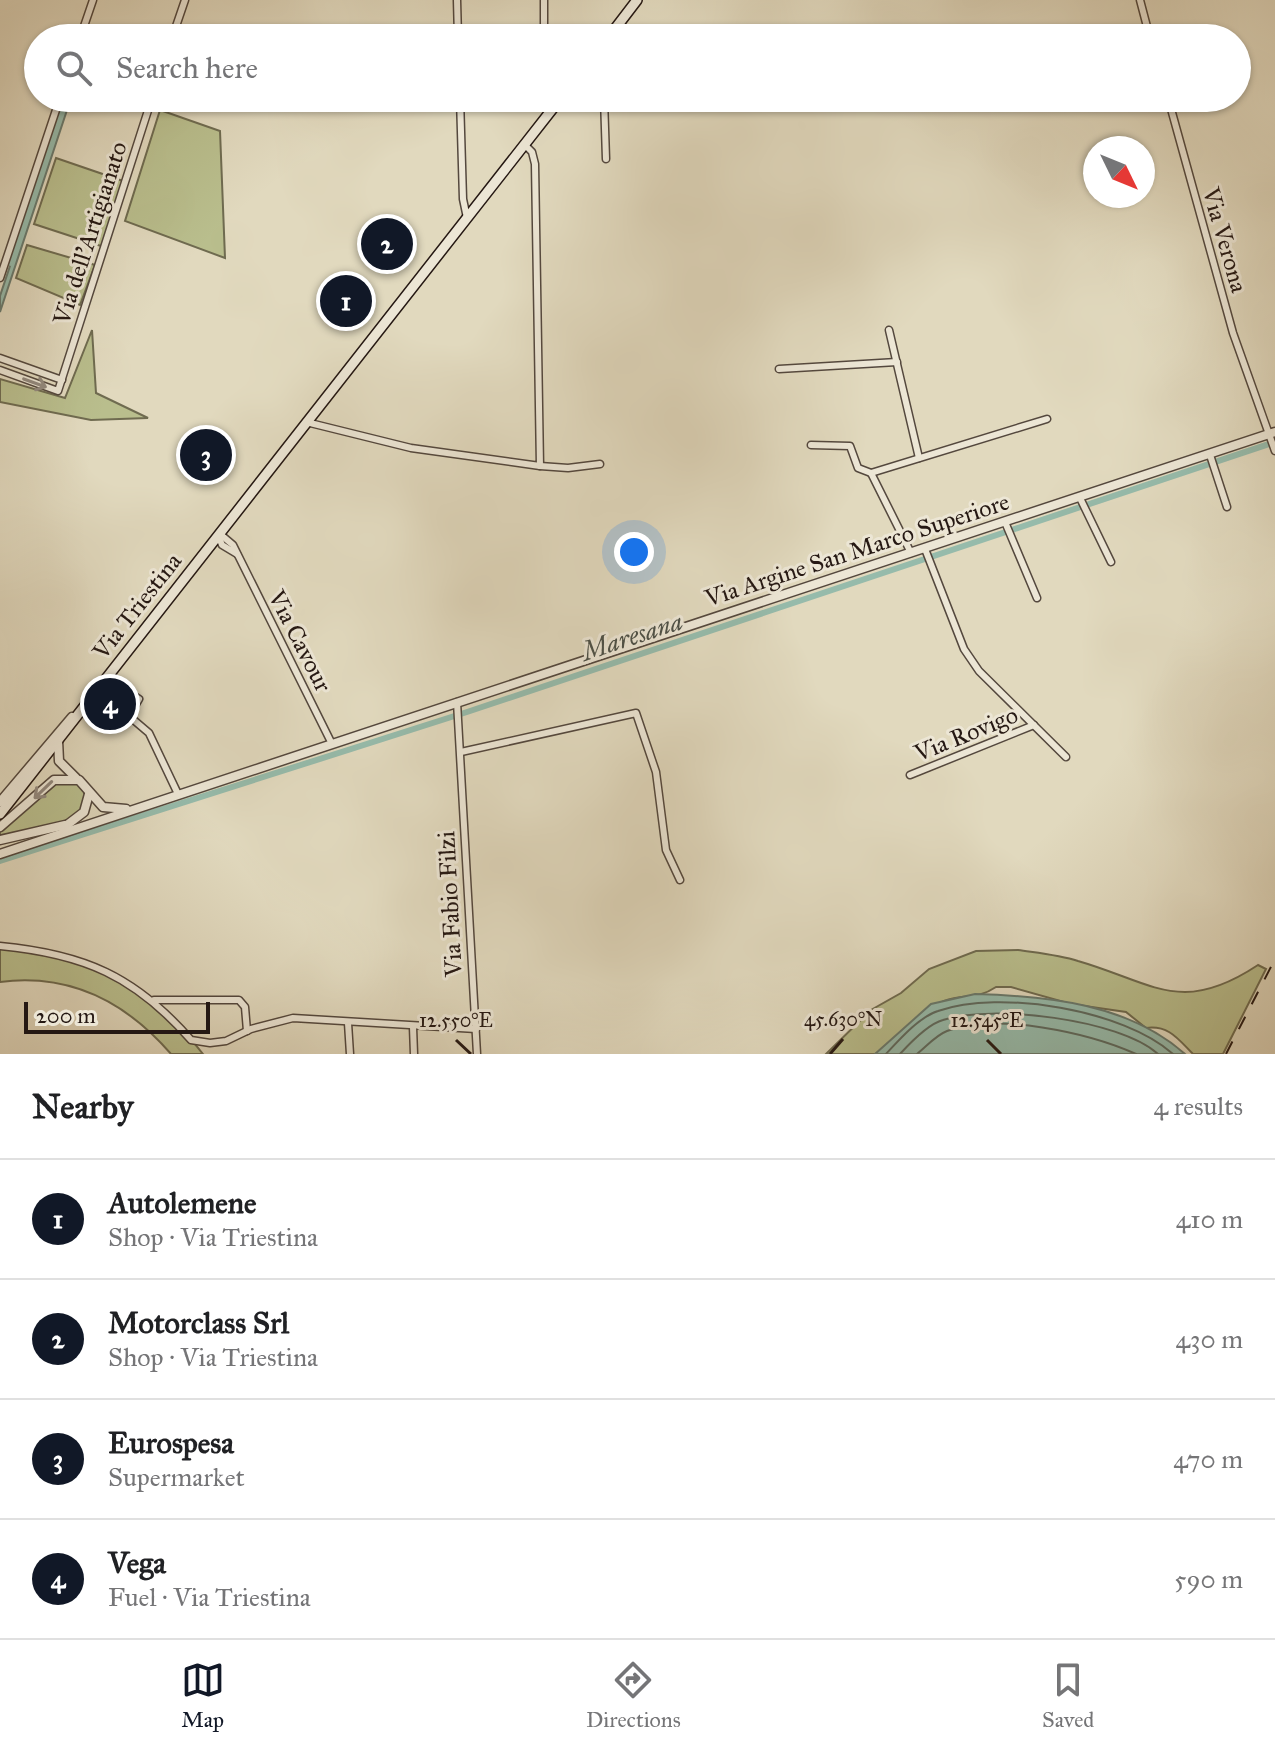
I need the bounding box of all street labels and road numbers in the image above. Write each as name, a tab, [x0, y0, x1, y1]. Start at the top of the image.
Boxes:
street label: Via dell'Artigianato	[46, 138, 134, 329]
street label: Via Verona	[1195, 183, 1255, 297]
street label: Via Argine San Marco Superiore	[700, 487, 1013, 614]
street label: Via Triestina	[85, 546, 188, 666]
street label: Via Cavour	[261, 584, 338, 697]
street label: Via Rovigo	[909, 700, 1022, 769]
street label: Via Fabio Filzi	[431, 830, 469, 979]

